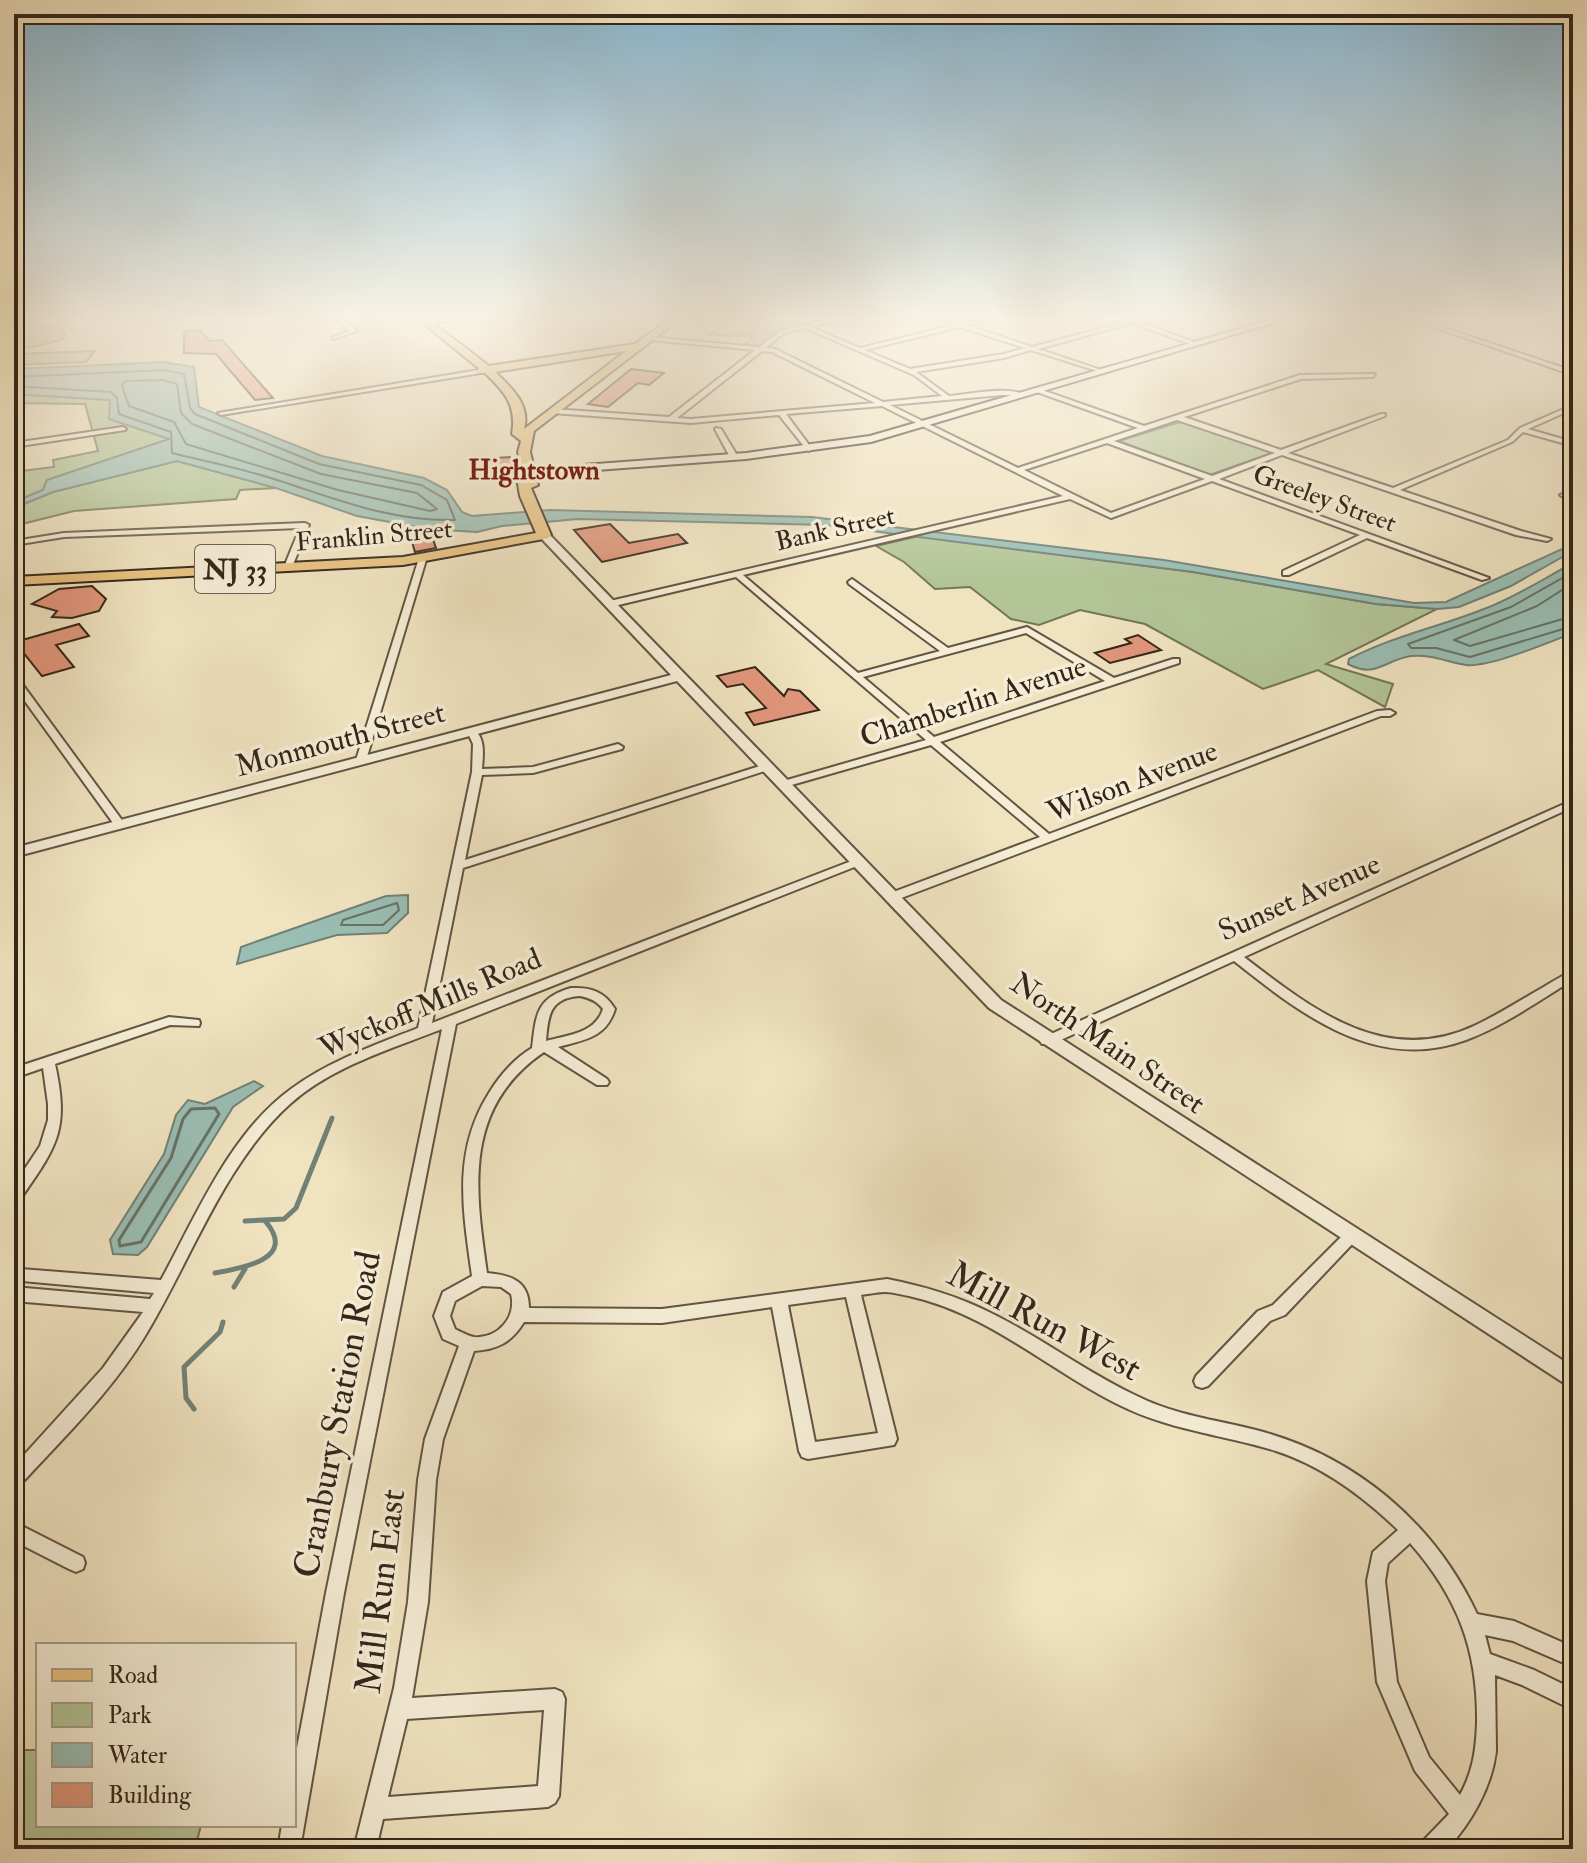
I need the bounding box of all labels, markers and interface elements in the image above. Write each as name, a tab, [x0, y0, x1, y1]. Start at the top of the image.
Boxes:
district label: Hightstown	[468, 453, 600, 488]
street label: Greeley Street	[1249, 458, 1401, 540]
street label: Bank Street	[772, 500, 898, 558]
street label: Franklin Street	[294, 513, 454, 559]
road number: NJ 33	[195, 545, 275, 593]
street label: Chamberlin Avenue	[855, 647, 1091, 756]
street label: Monmouth Street	[231, 694, 449, 785]
street label: Wilson Avenue	[1041, 732, 1223, 831]
street label: Sunset Avenue	[1213, 845, 1386, 950]
street label: Wyckoff Mills Road	[313, 940, 547, 1067]
street label: North Main Street	[1003, 965, 1212, 1122]
street label: Cranbury Station Road	[284, 1247, 391, 1581]
street label: Mill Run West	[940, 1251, 1149, 1391]
street label: Mill Run East	[346, 1487, 415, 1696]
legend	[36, 1643, 296, 1827]
text: Road	[108, 1660, 158, 1691]
text: Park	[108, 1700, 152, 1731]
text: Water	[107, 1740, 167, 1771]
text: Building	[108, 1780, 192, 1811]

